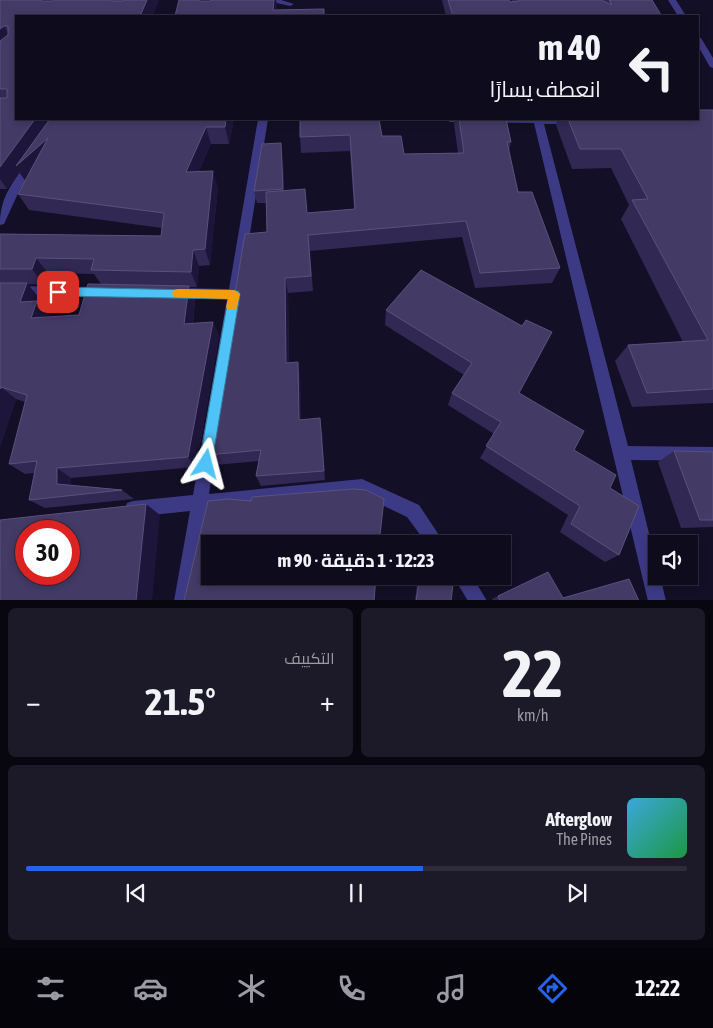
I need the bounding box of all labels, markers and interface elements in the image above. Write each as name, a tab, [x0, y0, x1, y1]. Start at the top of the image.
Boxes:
text: 40 m	[538, 27, 601, 67]
icon: left	[619, 35, 684, 100]
text: انعطف يسارًا	[490, 76, 601, 102]
pin	[37, 271, 79, 313]
icon: arrive	[44, 278, 72, 306]
position arrow	[179, 437, 231, 489]
speed limit sign: 30	[15, 520, 80, 585]
map controls	[648, 535, 698, 585]
button: sound	[648, 535, 698, 585]
text: 12:23 · 1 دقيقة · 90 m	[277, 549, 435, 571]
text: 22	[502, 636, 563, 711]
text: التكييف	[284, 649, 335, 667]
text: 21.5°	[145, 680, 216, 723]
text: −	[26, 685, 41, 717]
text: +	[320, 685, 335, 717]
text: km/h	[517, 706, 549, 724]
text: Afterglow	[545, 808, 612, 830]
text: The Pines	[556, 830, 612, 848]
icon: previous	[122, 879, 150, 907]
icon: pause	[342, 879, 370, 907]
icon: next	[563, 879, 591, 907]
icon: filters	[33, 971, 68, 1006]
icon: car	[133, 971, 168, 1006]
icon: climate	[234, 971, 269, 1006]
icon: phone	[334, 971, 369, 1006]
icon: music	[434, 971, 469, 1006]
icon: directions	[535, 971, 570, 1006]
text: 12:22	[635, 975, 680, 1001]

